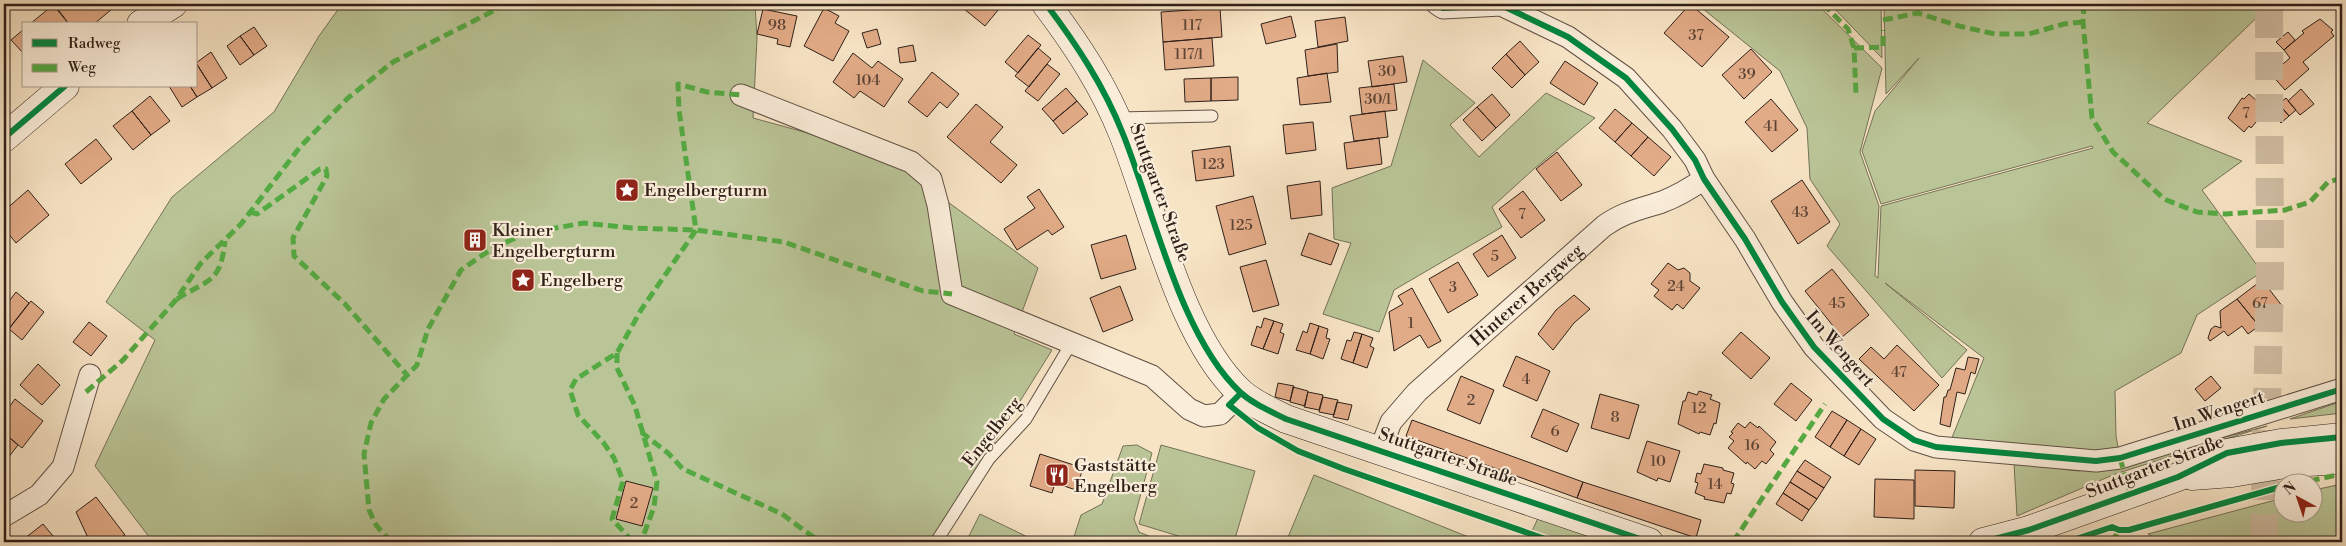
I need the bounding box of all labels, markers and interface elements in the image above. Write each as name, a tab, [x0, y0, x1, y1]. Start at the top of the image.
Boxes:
house number: 98	[768, 16, 786, 35]
house number: 117	[1182, 16, 1203, 35]
legend	[22, 22, 198, 88]
house number: 37	[1688, 26, 1704, 45]
text: Radweg	[68, 34, 121, 53]
house number: 117/1	[1174, 45, 1204, 64]
text: Weg	[67, 58, 96, 77]
house number: 30	[1378, 62, 1396, 81]
house number: 39	[1738, 65, 1756, 84]
house number: 104	[856, 71, 881, 90]
house number: 30/1	[1364, 90, 1392, 109]
house number: 7	[2242, 104, 2250, 123]
house number: 41	[1763, 117, 1779, 136]
street label: Stuttgarter Straße	[1124, 120, 1196, 266]
house number: 123	[1201, 155, 1225, 174]
place icon: Engelbergturm	[614, 177, 640, 203]
place label: Engelbergturm	[644, 179, 768, 202]
house number: 43	[1791, 203, 1809, 222]
house number: 7	[1518, 205, 1526, 224]
house number: 125	[1229, 216, 1253, 235]
place label: Kleiner Engelbergturm	[492, 219, 616, 263]
building icon: Kleiner Engelbergturm	[462, 227, 488, 253]
street label: Hinterer Bergweg	[1465, 238, 1588, 351]
house number: 5	[1491, 247, 1499, 266]
place icon: Engelberg	[510, 267, 536, 293]
place label: Engelberg	[540, 269, 624, 292]
house number: 24	[1667, 277, 1685, 296]
house number: 3	[1449, 278, 1457, 297]
house number: 45	[1828, 294, 1846, 313]
house number: 67	[2252, 294, 2268, 313]
street label: Im Wengert	[1800, 306, 1880, 393]
house number: 1	[1408, 314, 1415, 333]
house number: 47	[1891, 363, 1907, 382]
house number: 4	[1522, 370, 1531, 389]
street label: Im Wengert	[2171, 385, 2268, 436]
house number: 2	[1467, 391, 1475, 410]
street label: Engelberg	[957, 392, 1027, 472]
house number: 12	[1691, 399, 1707, 418]
house number: 8	[1610, 408, 1620, 427]
street label: Stuttgarter Straße	[1375, 422, 1521, 492]
house number: 6	[1550, 422, 1560, 441]
street label: Stuttgarter Straße	[2083, 430, 2227, 504]
house number: 16	[1744, 436, 1760, 455]
house number: 10	[1650, 452, 1666, 471]
place label: Gaststätte Engelberg	[1074, 454, 1158, 498]
restaurant icon: Gaststätte Engelberg	[1044, 462, 1070, 488]
north arrow	[2274, 474, 2324, 524]
house number: 14	[1708, 475, 1722, 494]
text: N	[2280, 478, 2300, 499]
house number: 2	[630, 494, 638, 513]

